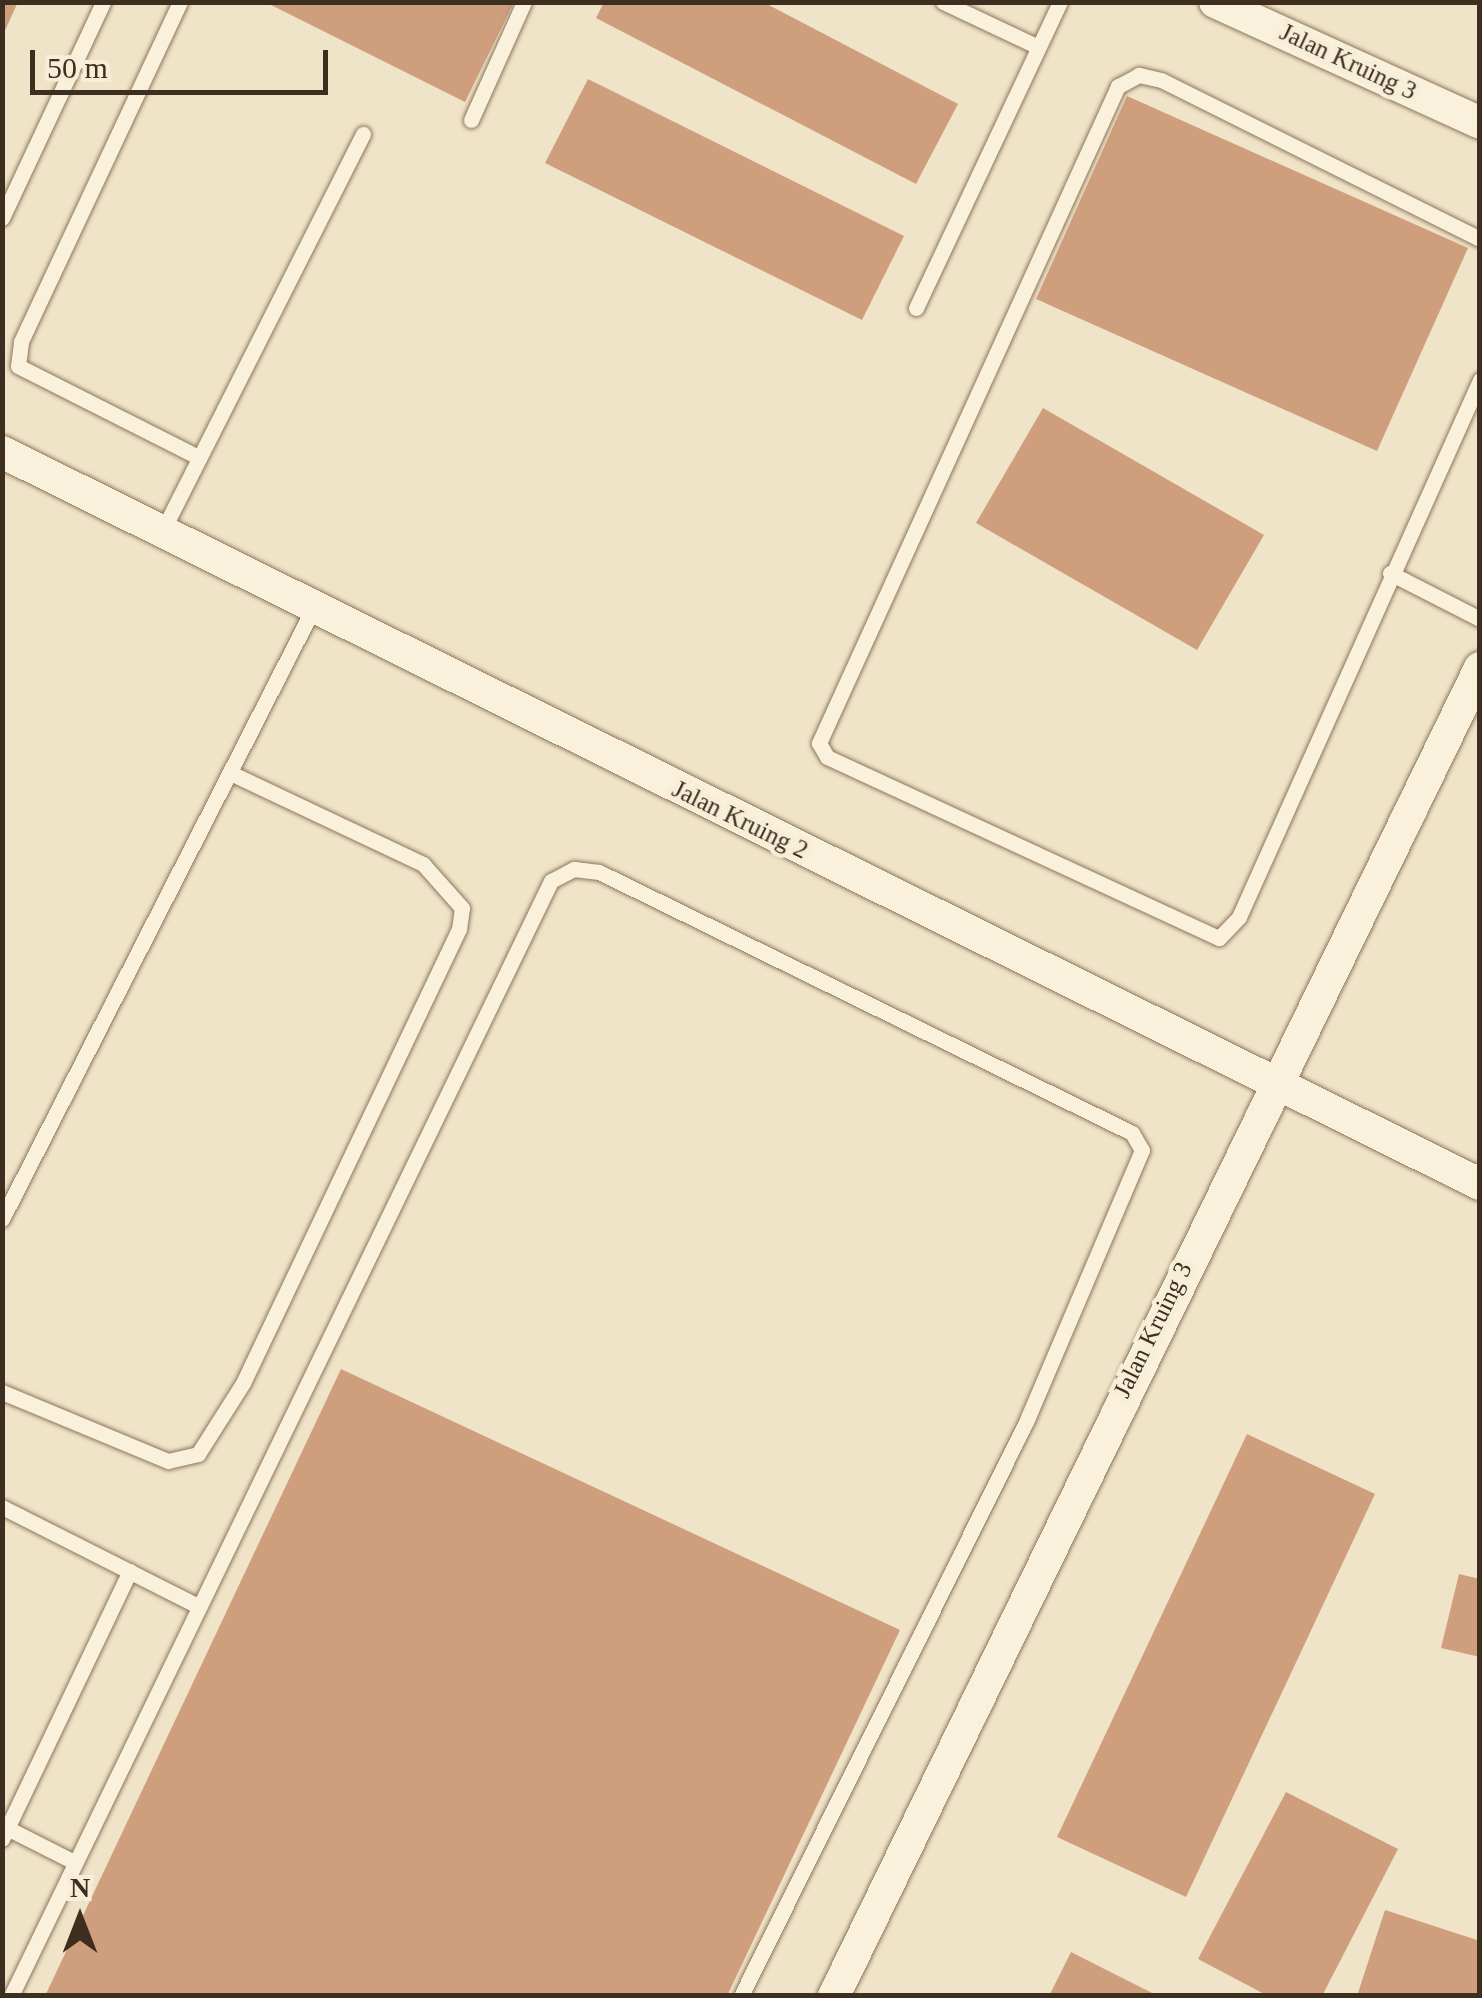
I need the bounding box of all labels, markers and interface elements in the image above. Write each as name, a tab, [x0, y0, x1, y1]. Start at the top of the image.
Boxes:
street label: Jalan Kruing 3	[1275, 17, 1421, 107]
scale bar	[35, 30, 332, 92]
text: 50 m	[47, 51, 108, 84]
street label: Jalan Kruing 2	[667, 774, 813, 866]
street label: Jalan Kruing 3	[1107, 1257, 1199, 1403]
north arrow	[30, 1868, 130, 1968]
text: N	[70, 1872, 90, 1903]

